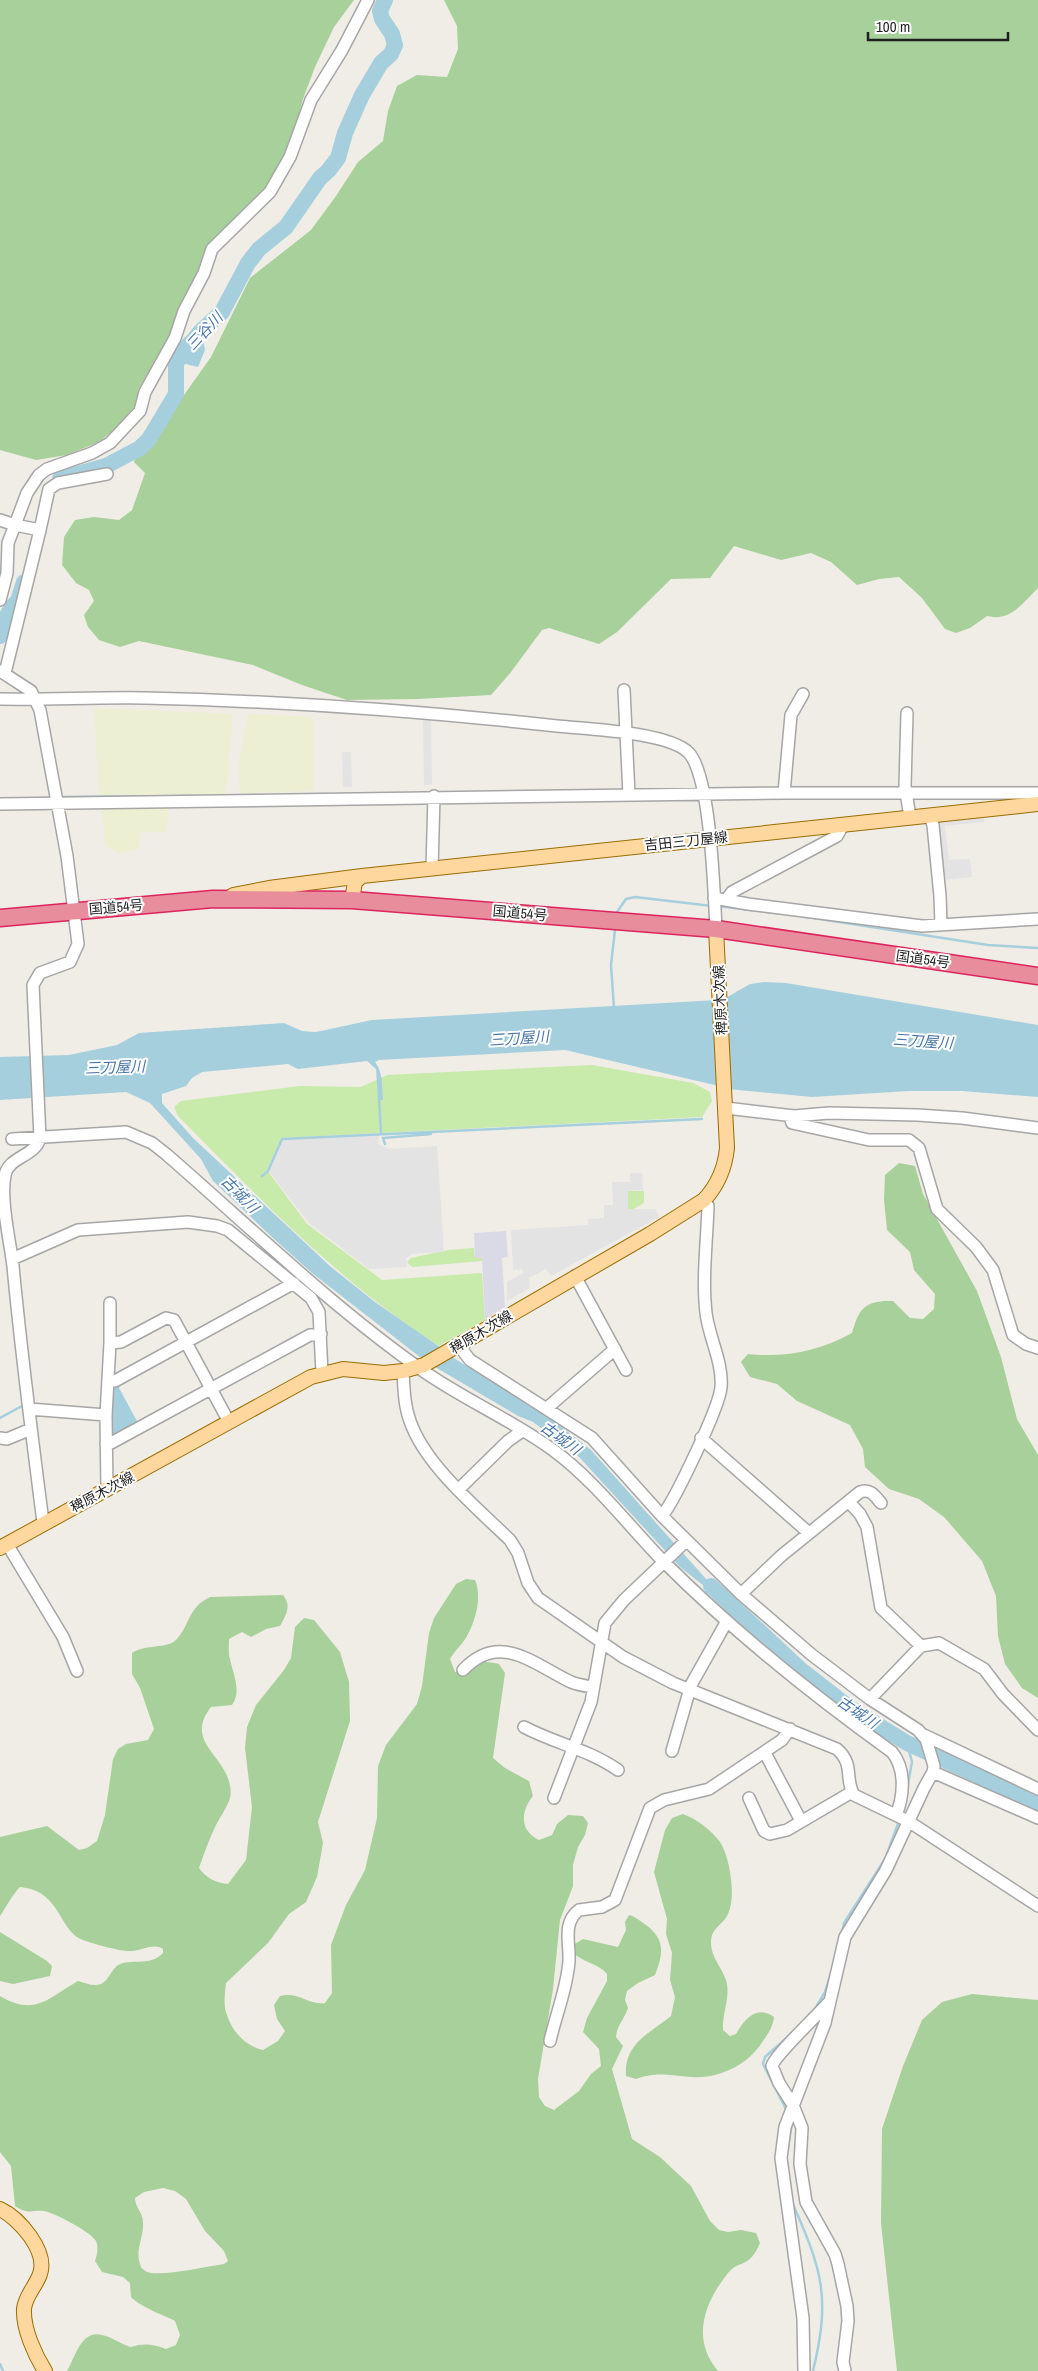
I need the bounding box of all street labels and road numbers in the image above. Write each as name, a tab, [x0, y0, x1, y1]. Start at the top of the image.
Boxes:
street label: 吉田三刀屋線	[643, 828, 729, 854]
street label: 国道54号	[88, 896, 144, 918]
street label: 国道54号	[492, 902, 548, 924]
street label: 国道54号	[895, 946, 951, 972]
street label: 稗原木次線	[709, 965, 731, 1035]
street label: 稗原木次線	[446, 1306, 516, 1358]
street label: 稗原木次線	[67, 1468, 137, 1516]

